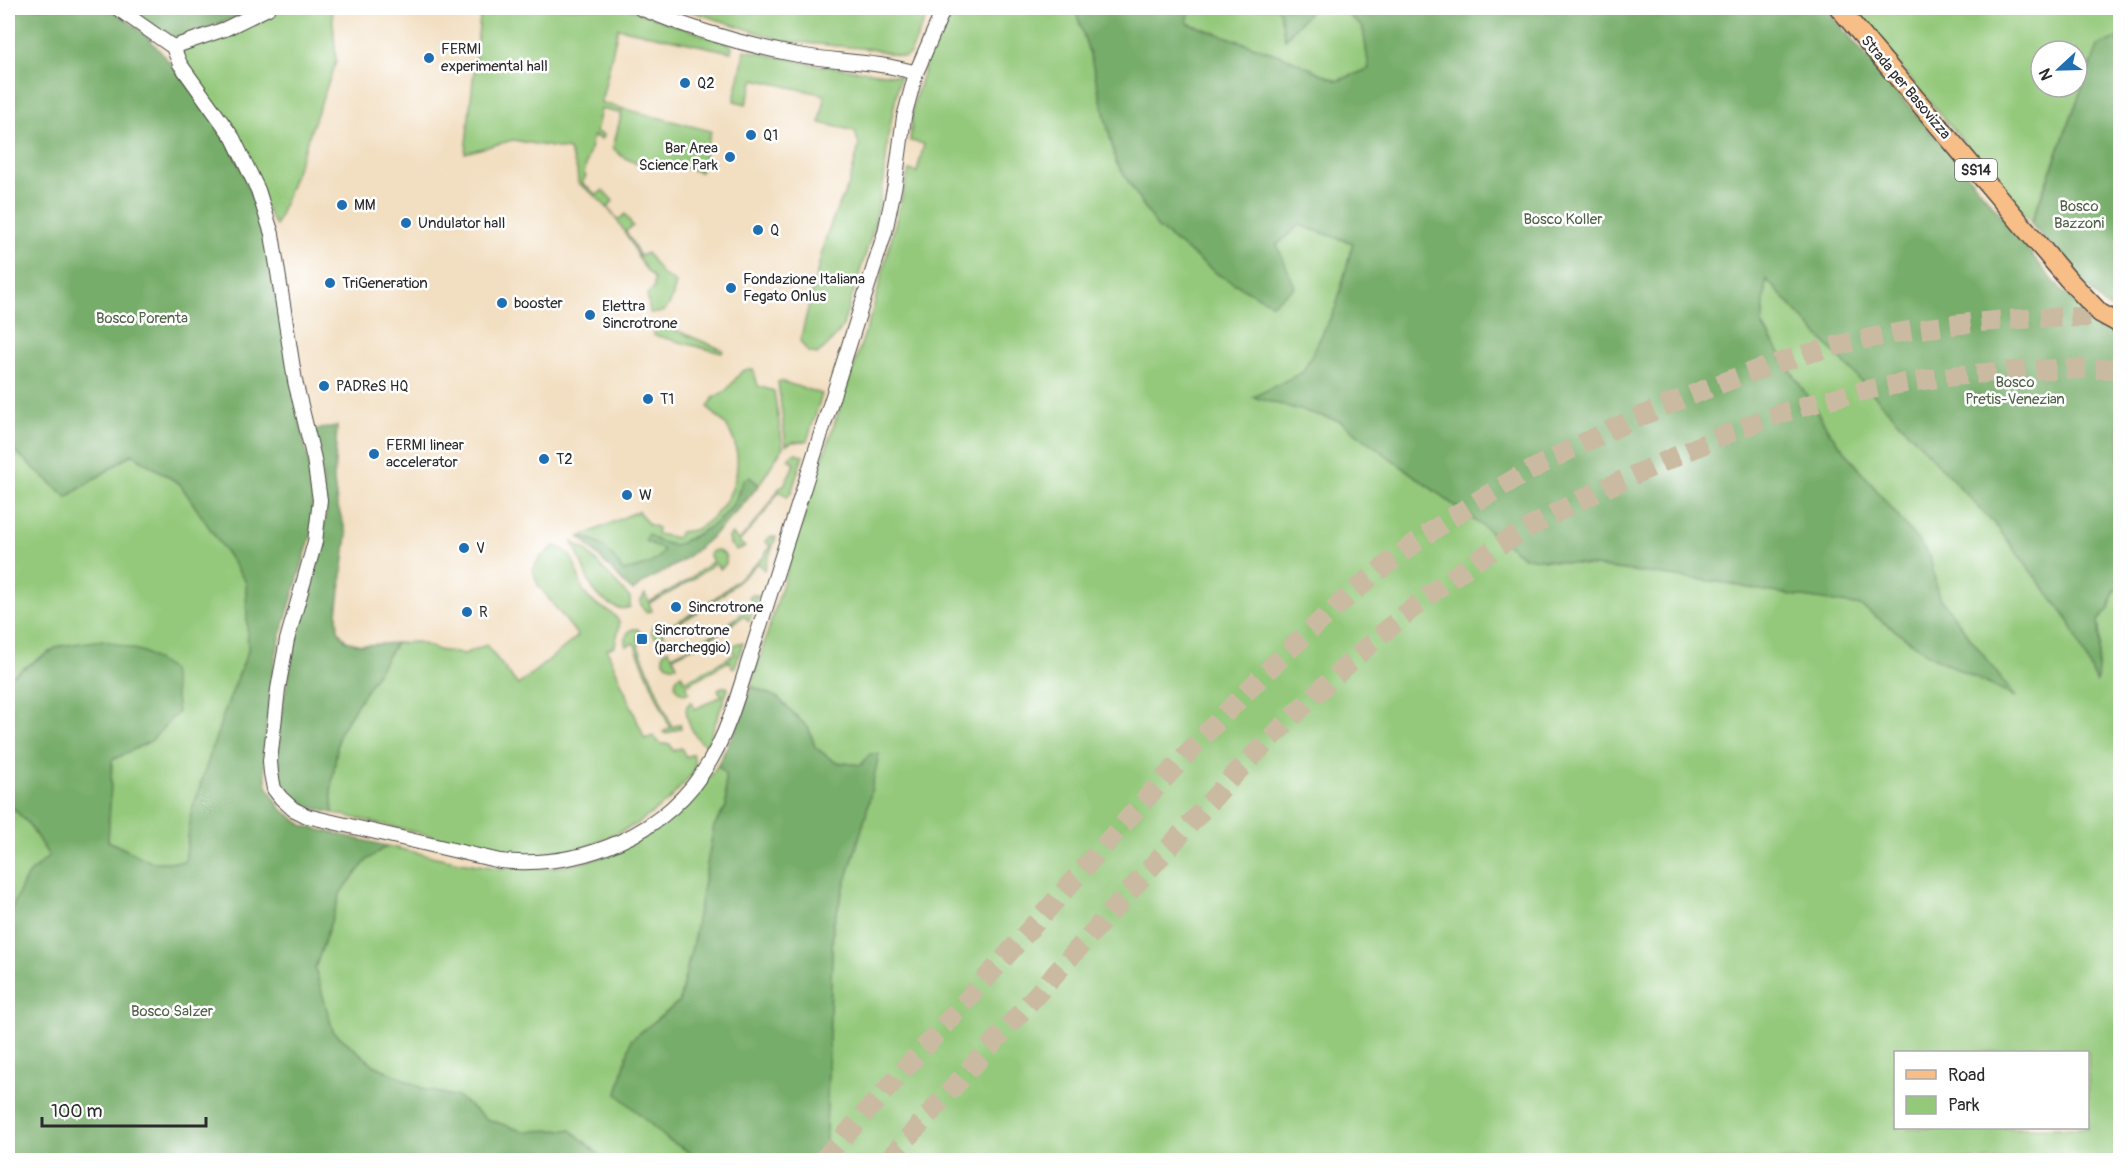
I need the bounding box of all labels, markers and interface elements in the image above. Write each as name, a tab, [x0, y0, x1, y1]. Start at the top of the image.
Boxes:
street label: Strada per Basovizza	[1857, 31, 1955, 143]
north arrow	[2029, 39, 2089, 99]
place label: FERMI experimental hall	[441, 40, 548, 76]
marker: FERMI experimental hall	[422, 51, 436, 65]
text: N	[2035, 65, 2057, 83]
place label: Q2	[697, 74, 715, 93]
marker: Q2	[678, 76, 692, 90]
place label: Q1	[763, 126, 778, 145]
marker: Q1	[744, 128, 758, 142]
place label: Bar Area Science Park	[639, 139, 719, 175]
marker: Bar Area Science Park	[723, 150, 737, 164]
road number: SS14	[1955, 159, 1997, 181]
place label: MM	[354, 196, 376, 215]
park label: Bosco Bazzoni	[2054, 197, 2104, 233]
marker: MM	[335, 198, 349, 212]
park label: Bosco Koller	[1523, 210, 1603, 229]
place label: Undulator hall	[418, 214, 505, 233]
marker: Undulator hall	[399, 216, 413, 230]
place label: Q	[770, 221, 779, 240]
marker: Q	[751, 223, 765, 237]
place label: Fondazione Italiana Fegato Onlus	[743, 270, 865, 306]
place label: TriGeneration	[342, 274, 428, 293]
marker: TriGeneration	[323, 276, 337, 290]
marker: Fondazione Italiana Fegato Onlus	[724, 281, 738, 295]
place label: booster	[514, 294, 564, 313]
marker: booster	[495, 296, 509, 310]
place label: Elettra Sincrotrone	[602, 297, 678, 333]
marker: Elettra Sincrotrone	[583, 308, 597, 322]
park label: Bosco Porenta	[96, 309, 188, 328]
park label: Bosco Pretis-Venezian	[1965, 373, 2065, 409]
place label: PADReS HQ	[336, 377, 409, 396]
marker: PADReS HQ	[317, 379, 331, 393]
place label: T1	[660, 390, 674, 409]
marker: T1	[641, 392, 655, 406]
place label: FERMI linear accelerator	[386, 436, 465, 472]
marker: FERMI linear accelerator	[367, 447, 381, 461]
place label: T2	[556, 450, 573, 469]
marker: T2	[537, 452, 551, 466]
place label: W	[639, 486, 652, 505]
marker: W	[620, 488, 634, 502]
place label: V	[476, 539, 485, 558]
marker: V	[457, 541, 471, 555]
place label: Sincrotrone	[688, 598, 764, 617]
marker: Sincrotrone	[669, 600, 683, 614]
place label: R	[479, 603, 488, 622]
marker: R	[460, 605, 474, 619]
place label: Sincrotrone (parcheggio)	[654, 621, 731, 657]
marker: Sincrotrone (parcheggio)	[635, 632, 649, 646]
park label: Bosco Salzer	[131, 1002, 214, 1021]
legend	[1894, 1051, 2089, 1129]
text: Road	[1948, 1064, 1985, 1087]
scale bar	[42, 1090, 206, 1128]
text: Park	[1948, 1094, 1980, 1117]
text: 100 m	[51, 1100, 103, 1123]

